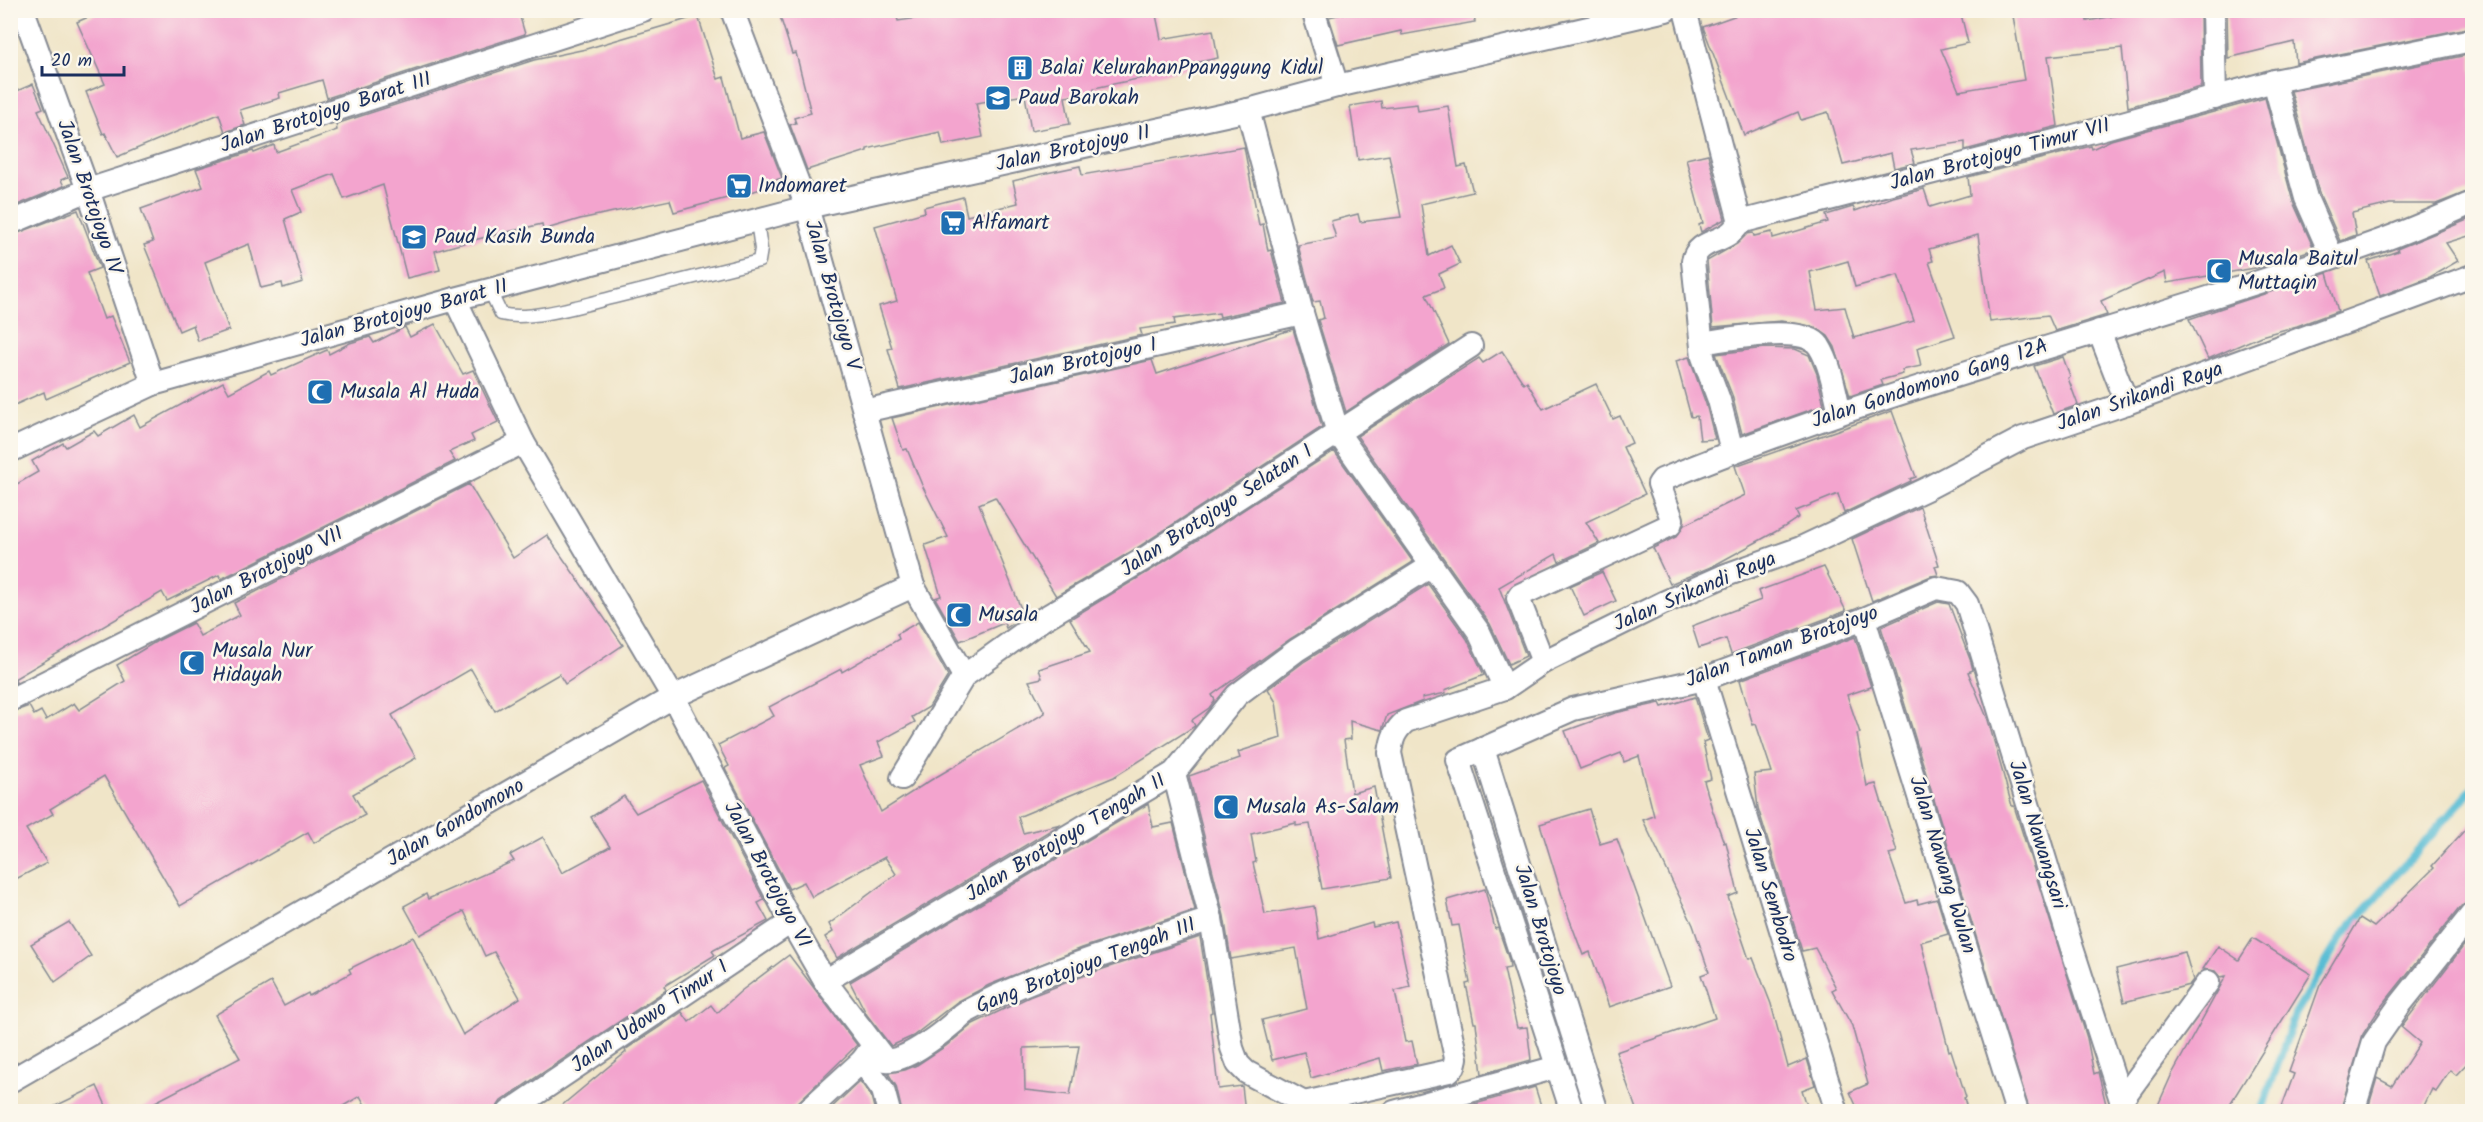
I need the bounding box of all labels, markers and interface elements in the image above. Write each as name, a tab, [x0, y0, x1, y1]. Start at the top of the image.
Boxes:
scale bar	[42, 39, 124, 77]
text: 20 m	[51, 47, 92, 76]
place label: Balai KelurahanPpanggung Kidul	[1040, 52, 1323, 85]
building icon: Balai KelurahanPpanggung Kidul	[1005, 53, 1035, 83]
street label: Jalan Brotojoyo Barat III	[216, 63, 436, 163]
place label: Paud Barokah	[1018, 82, 1139, 115]
school or university icon: Paud Barokah	[983, 83, 1013, 113]
street label: Jalan Brotojoyo Timur VII	[1886, 110, 2114, 200]
street label: Jalan Brotojoyo IV	[47, 115, 132, 281]
street label: Jalan Brotojoyo II	[993, 116, 1153, 182]
place label: Indomaret	[758, 170, 848, 203]
supermarket icon: Indomaret	[724, 171, 754, 201]
place label: Alfamart	[972, 207, 1050, 240]
supermarket icon: Alfamart	[938, 208, 968, 238]
street label: Jalan Brotojoyo V	[795, 216, 870, 376]
place label: Paud Kasih Bunda	[434, 221, 595, 254]
school or university icon: Paud Kasih Bunda	[399, 222, 429, 252]
place label: Musala Baitul Muttaqin	[2238, 243, 2358, 300]
mosque icon: Musala Baitul Muttaqin	[2204, 256, 2234, 286]
street label: Jalan Brotojoyo Barat II	[296, 270, 512, 358]
street label: Jalan Brotojoyo I	[1006, 329, 1160, 395]
street label: Jalan Gondomono Gang 12A	[1807, 330, 2053, 438]
street label: Jalan Srikandi Raya	[2052, 353, 2228, 441]
place label: Musala Al Huda	[340, 376, 480, 409]
mosque icon: Musala Al Huda	[305, 377, 335, 407]
street label: Jalan Brotojoyo Selatan I	[1114, 436, 1320, 586]
street label: Jalan Brotojoyo VII	[184, 518, 350, 624]
street label: Jalan Srikandi Raya	[1608, 543, 1782, 641]
street label: Jalan Taman Brotojoyo	[1681, 597, 1883, 697]
place label: Musala	[978, 599, 1038, 632]
mosque icon: Musala	[944, 600, 974, 630]
place label: Musala Nur Hidayah	[212, 635, 313, 692]
mosque icon: Musala Nur Hidayah	[177, 648, 207, 678]
street label: Jalan Nawangsari	[1999, 756, 2076, 915]
street label: Jalan Brotojoyo Tengah II	[959, 765, 1173, 911]
street label: Jalan Gondomono	[381, 770, 531, 876]
street label: Jalan Nawang Wulan	[1899, 772, 1985, 958]
place label: Musala As-Salam	[1246, 791, 1399, 824]
mosque icon: Musala As-Salam	[1211, 792, 1241, 822]
street label: Jalan Brotojoyo VI	[714, 796, 820, 954]
street label: Jalan Sembodro	[1734, 824, 1806, 966]
street label: Jalan Brotojoyo	[1504, 860, 1576, 1000]
street label: Gang Brotojoyo Tengah III	[971, 909, 1201, 1023]
street label: Jalan Udowo Timur I	[565, 952, 735, 1082]

